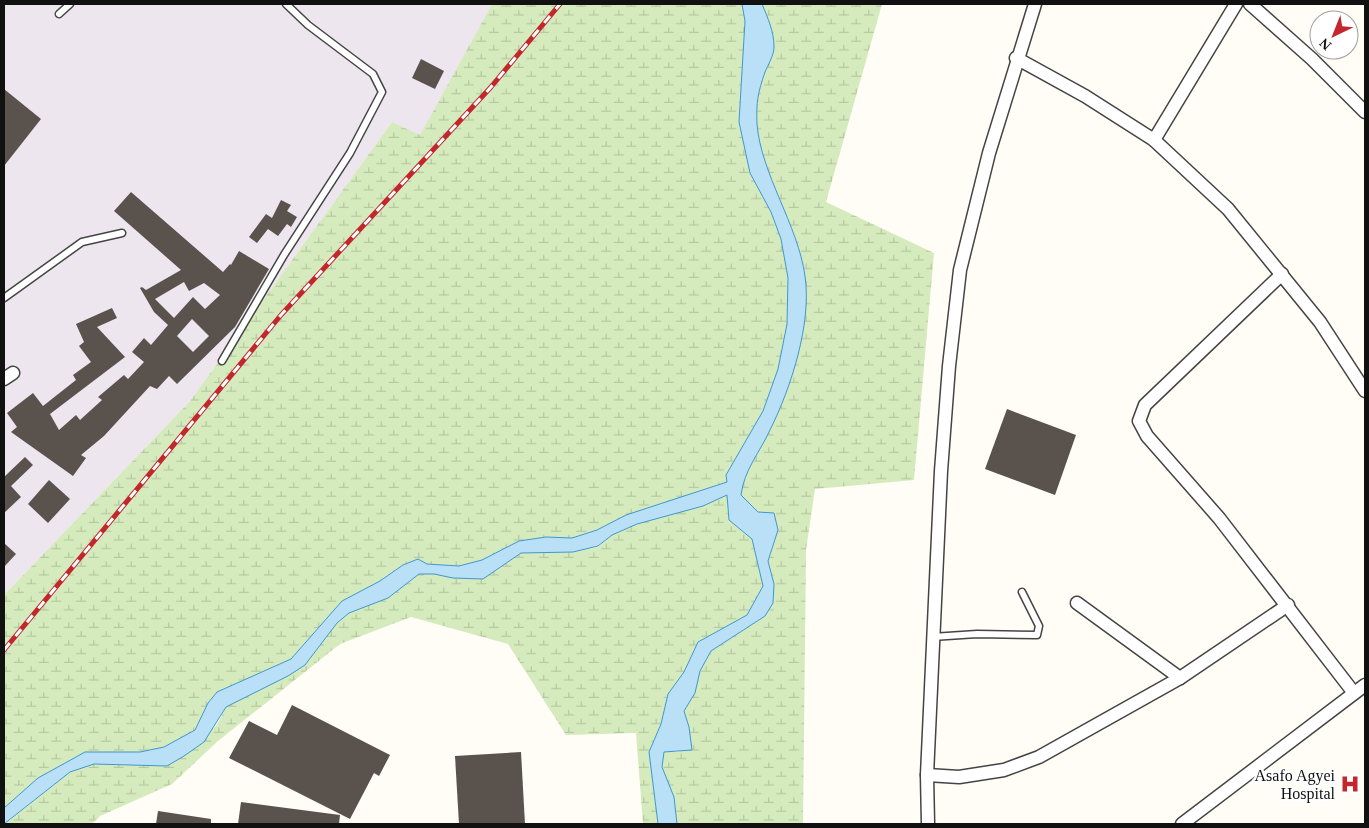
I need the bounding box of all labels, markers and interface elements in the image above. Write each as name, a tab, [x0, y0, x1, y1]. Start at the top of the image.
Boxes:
north arrow	[1309, 10, 1359, 60]
text: N	[1317, 35, 1334, 53]
place label: Asafo Agyei Hospital	[1255, 767, 1336, 803]
hospital icon: Asafo Agyei Hospital	[1339, 773, 1361, 795]

